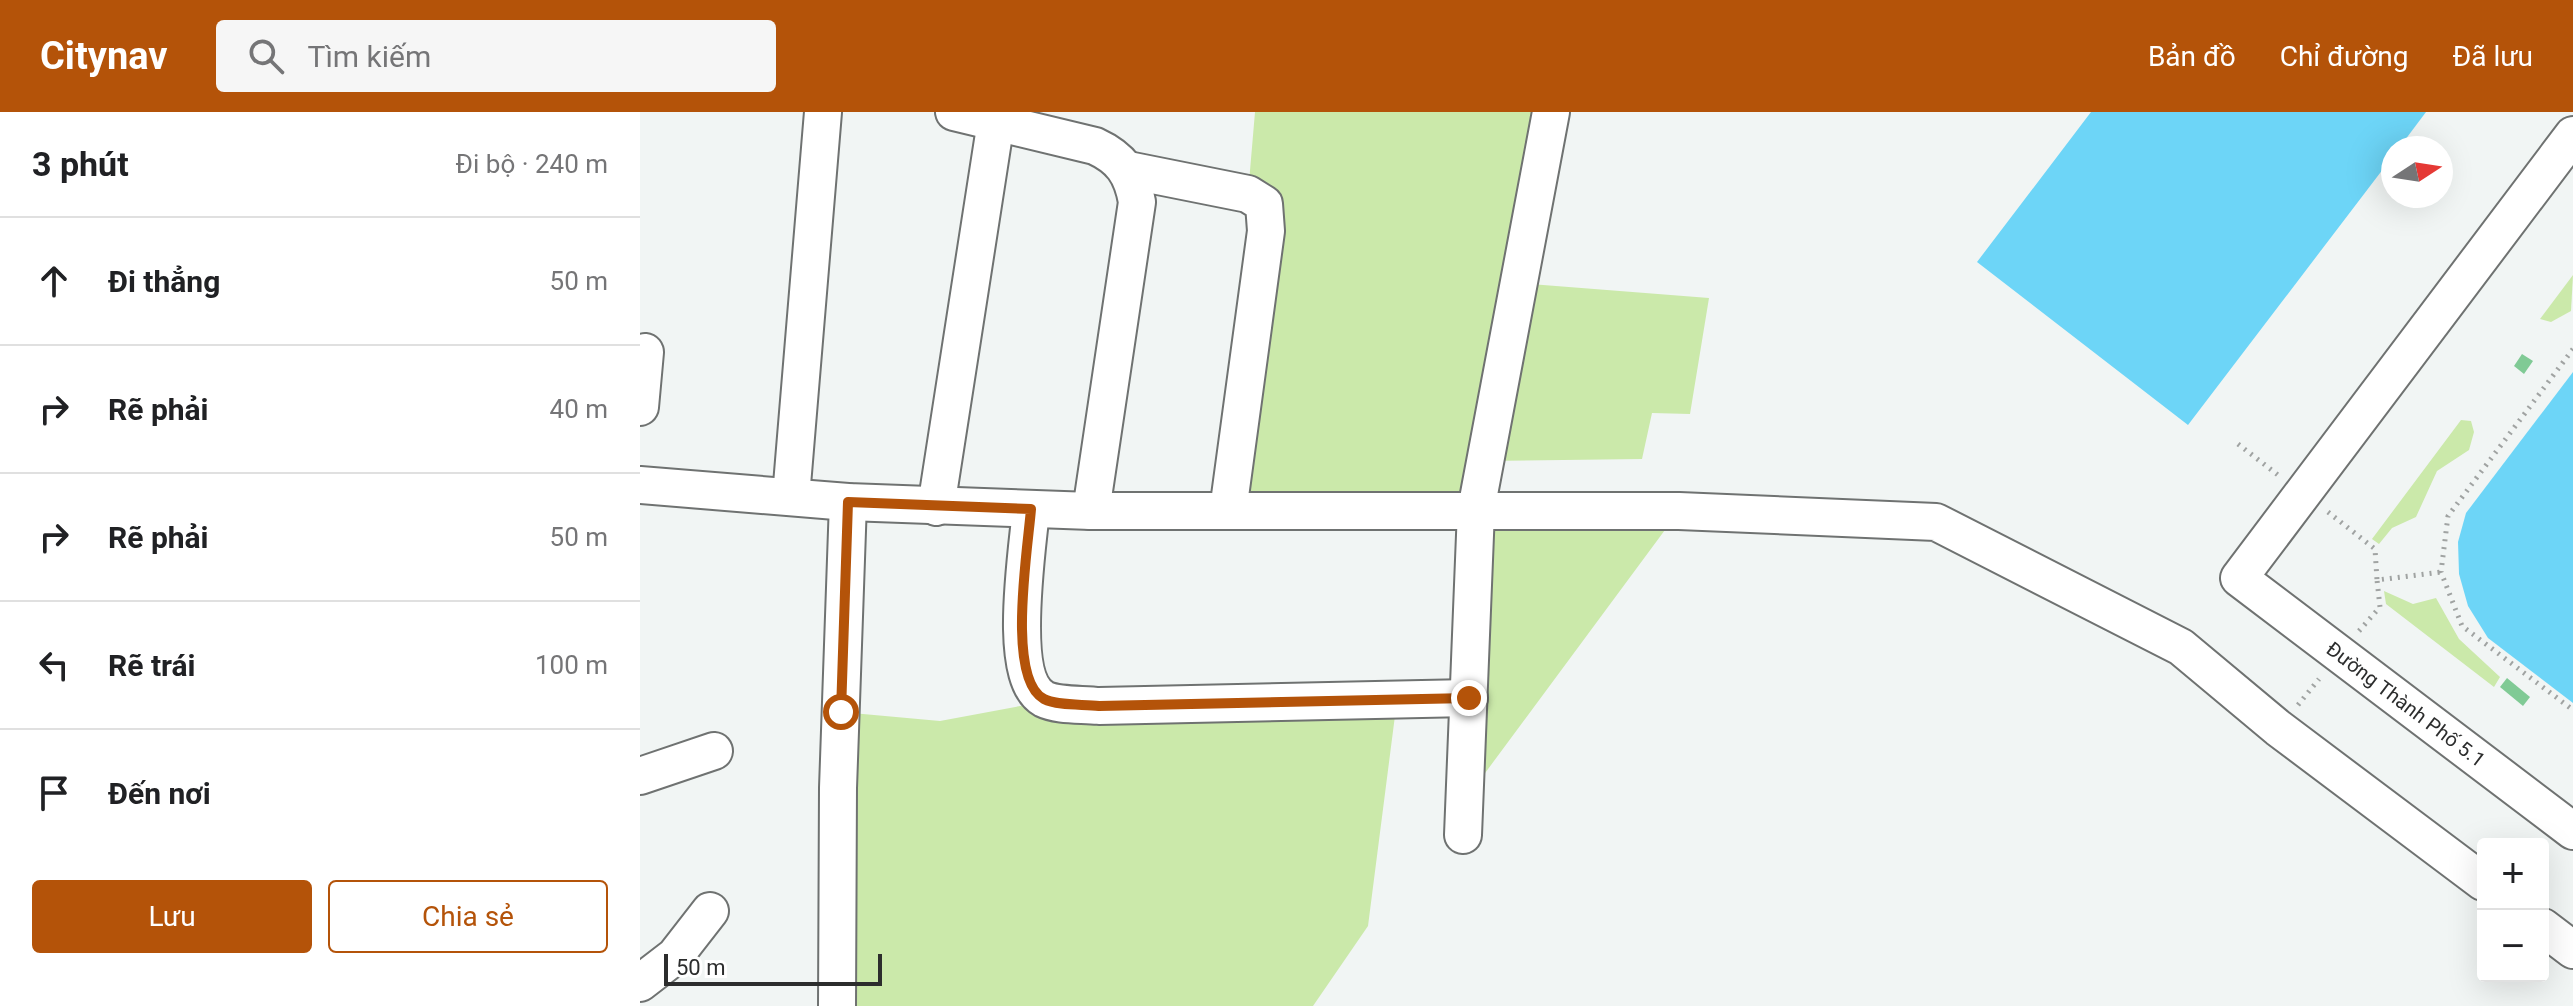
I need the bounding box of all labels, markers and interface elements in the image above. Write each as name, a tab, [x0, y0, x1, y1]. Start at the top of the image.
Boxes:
search box	[216, 20, 776, 92]
text: Citynav	[40, 34, 168, 78]
icon: search	[244, 34, 288, 78]
text: Tìm kiếm	[308, 39, 431, 74]
text: Bản đồ	[2148, 40, 2236, 73]
text: Chỉ đường	[2280, 40, 2408, 73]
text: Đã lưu	[2452, 40, 2533, 73]
north arrow	[2381, 136, 2453, 208]
text: 3 phút	[32, 144, 129, 184]
text: Đi bộ · 240 m	[456, 149, 608, 179]
icon: ahead	[32, 259, 76, 303]
text: Đi thẳng	[108, 264, 220, 299]
text: 50 m	[550, 266, 608, 296]
icon: right	[32, 387, 76, 431]
text: Rẽ phải	[108, 392, 209, 427]
text: 40 m	[550, 394, 608, 424]
icon: right	[32, 515, 76, 559]
text: Rẽ phải	[108, 520, 209, 555]
text: 50 m	[550, 522, 608, 552]
street label: Đường Thành Phố 5.1	[2322, 637, 2490, 772]
icon: left	[32, 643, 76, 687]
text: Rẽ trái	[108, 648, 196, 683]
text: 100 m	[535, 650, 608, 680]
route end	[1451, 680, 1487, 716]
route start	[823, 694, 859, 730]
icon: arrive	[32, 771, 76, 815]
text: Đến nơi	[108, 776, 211, 811]
map controls	[2477, 838, 2549, 982]
button: +	[2477, 838, 2549, 910]
button: Lưu	[32, 880, 312, 953]
button: Chia sẻ	[328, 880, 608, 953]
button: −	[2477, 910, 2549, 982]
scale bar	[664, 950, 882, 986]
text: 50 m	[676, 955, 725, 980]

